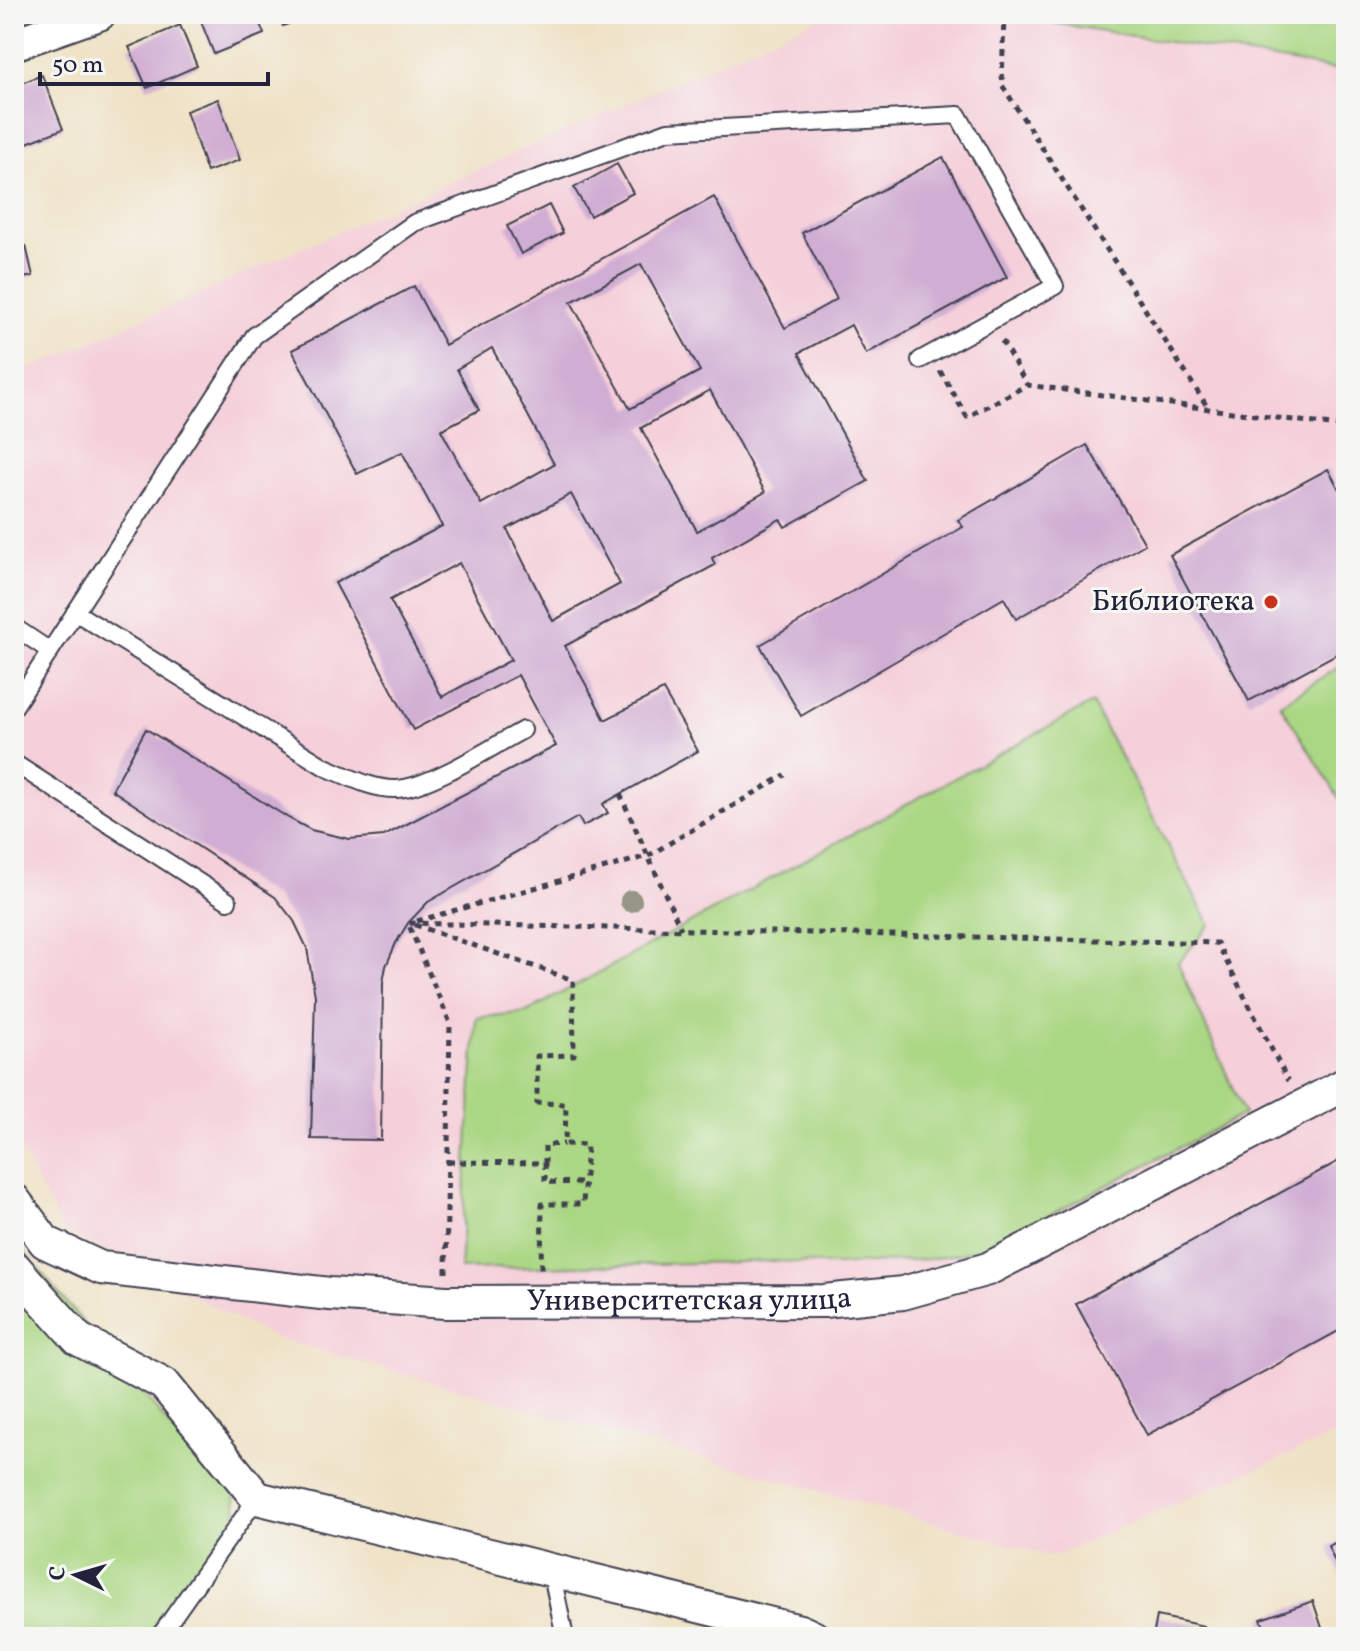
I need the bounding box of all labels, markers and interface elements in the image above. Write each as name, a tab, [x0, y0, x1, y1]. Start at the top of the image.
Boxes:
scale bar	[40, 36, 268, 86]
text: 50 m	[52, 49, 104, 83]
place label: Библиотека	[1092, 581, 1255, 623]
marker: Библиотека	[1262, 593, 1280, 611]
street label: Университетская улица	[527, 1277, 854, 1323]
north arrow	[36, 1535, 116, 1615]
text: С	[43, 1565, 75, 1582]

